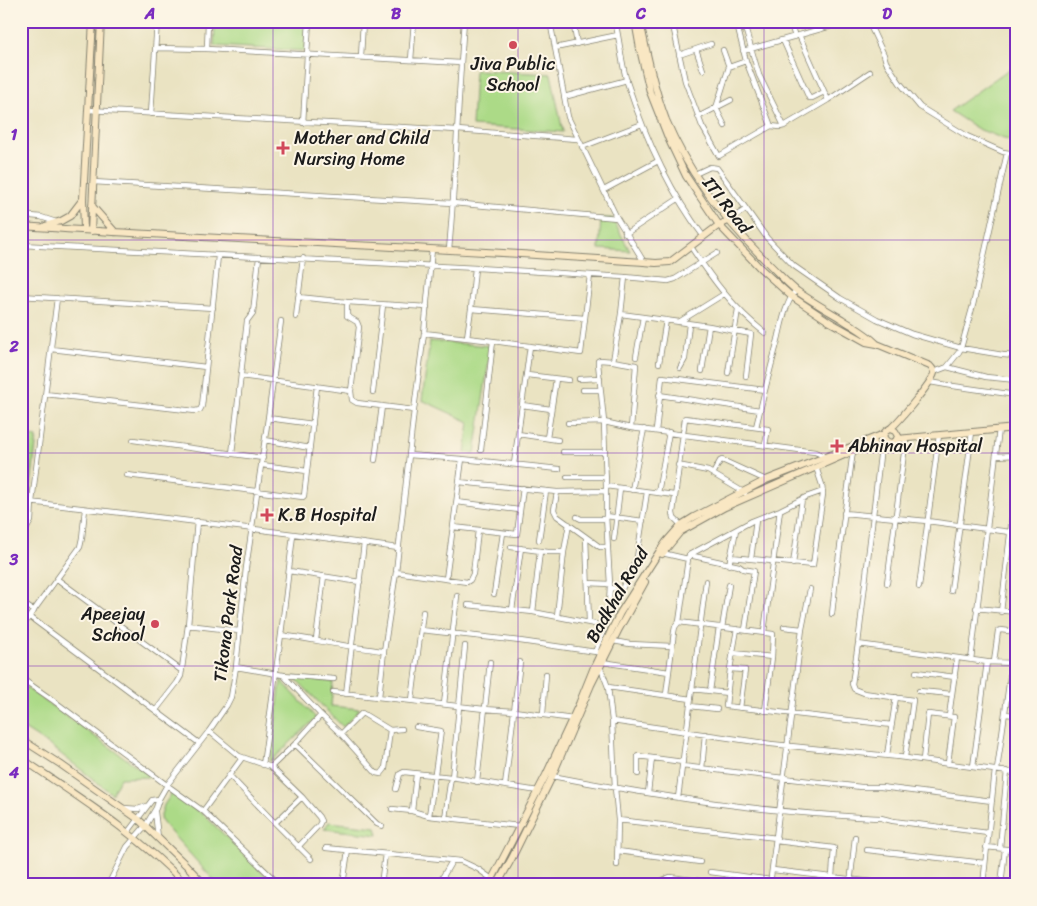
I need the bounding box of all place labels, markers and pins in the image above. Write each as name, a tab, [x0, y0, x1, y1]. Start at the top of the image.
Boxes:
marker: Jiva Public School	[507, 39, 519, 51]
place label: Jiva Public School	[470, 48, 555, 101]
place label: Mother and Child Nursing Home	[294, 122, 431, 175]
marker: Mother and Child Nursing Home	[276, 141, 290, 155]
place label: Abhinav Hospital	[847, 430, 983, 462]
marker: Abhinav Hospital	[830, 439, 844, 453]
place label: K.B Hospital	[278, 499, 378, 531]
marker: K.B Hospital	[260, 508, 274, 522]
place label: Apeejay School	[80, 598, 146, 651]
marker: Apeejay School	[149, 618, 161, 630]

